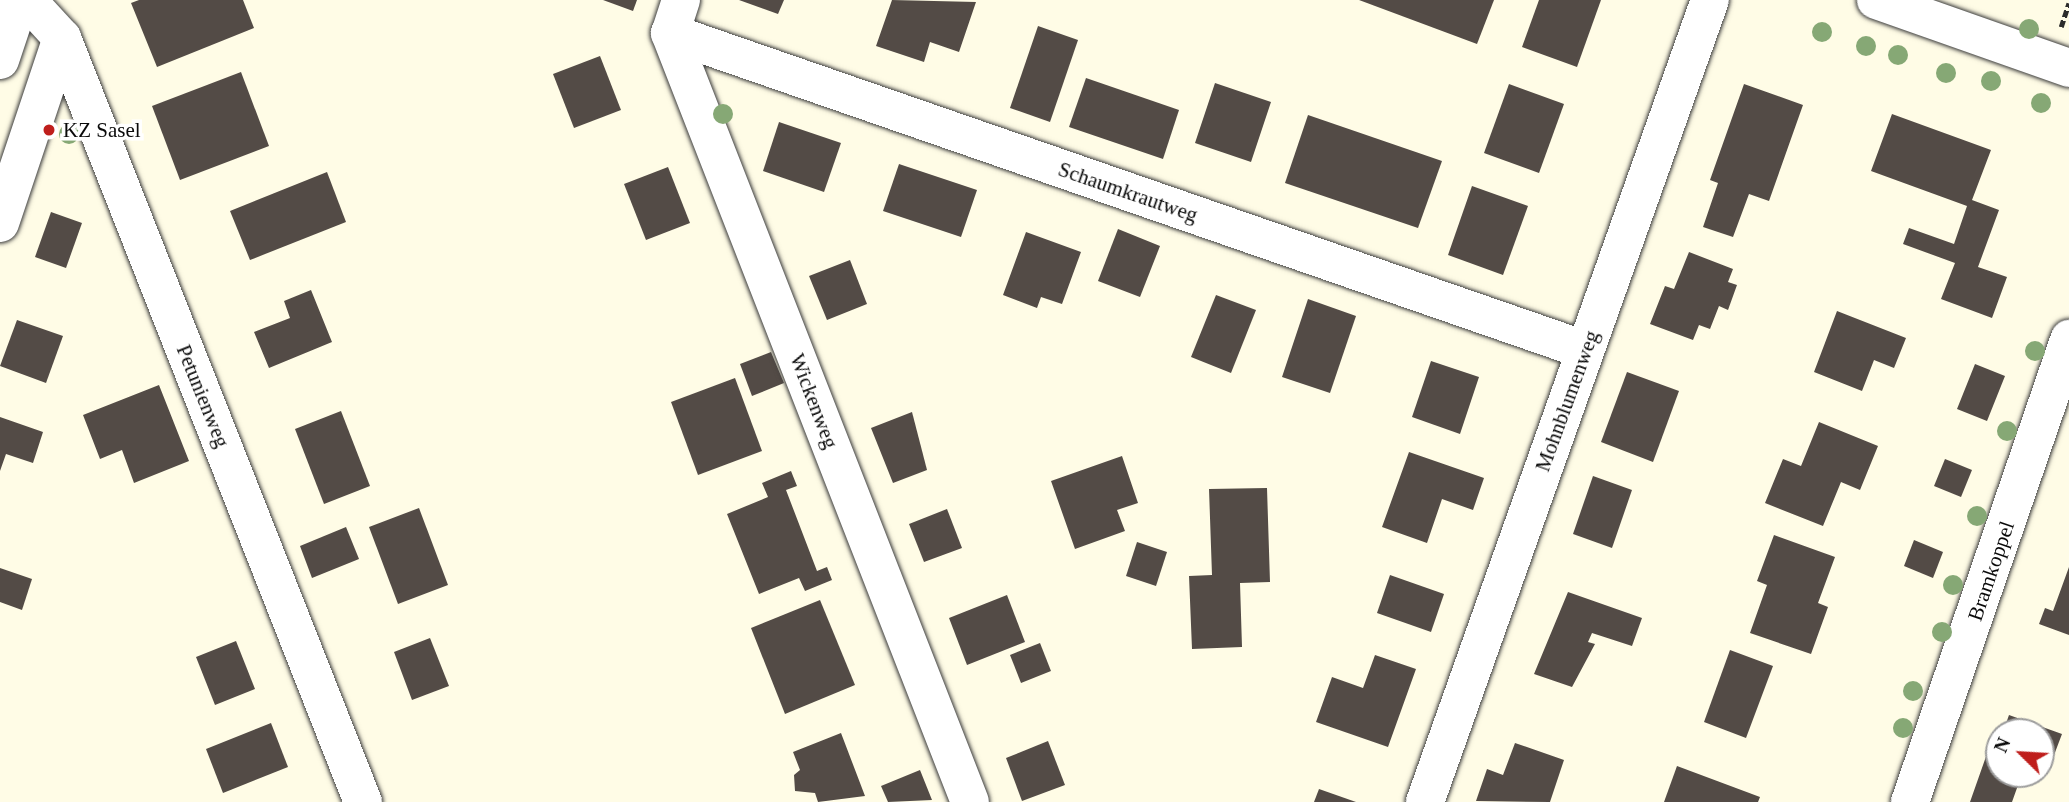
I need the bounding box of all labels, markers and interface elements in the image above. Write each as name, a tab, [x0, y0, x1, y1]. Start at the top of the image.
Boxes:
place label: KZ Sasel	[63, 117, 141, 143]
marker: KZ Sasel	[41, 122, 57, 138]
street label: Schaumkrautweg	[1055, 156, 1201, 228]
street label: Mohnblumenweg	[1530, 327, 1604, 475]
street label: Petunienweg	[171, 341, 235, 451]
street label: Wickenweg	[784, 350, 844, 452]
street label: Bramkoppel	[1962, 518, 2020, 624]
north arrow	[1985, 718, 2055, 788]
text: N	[1990, 735, 2015, 756]

